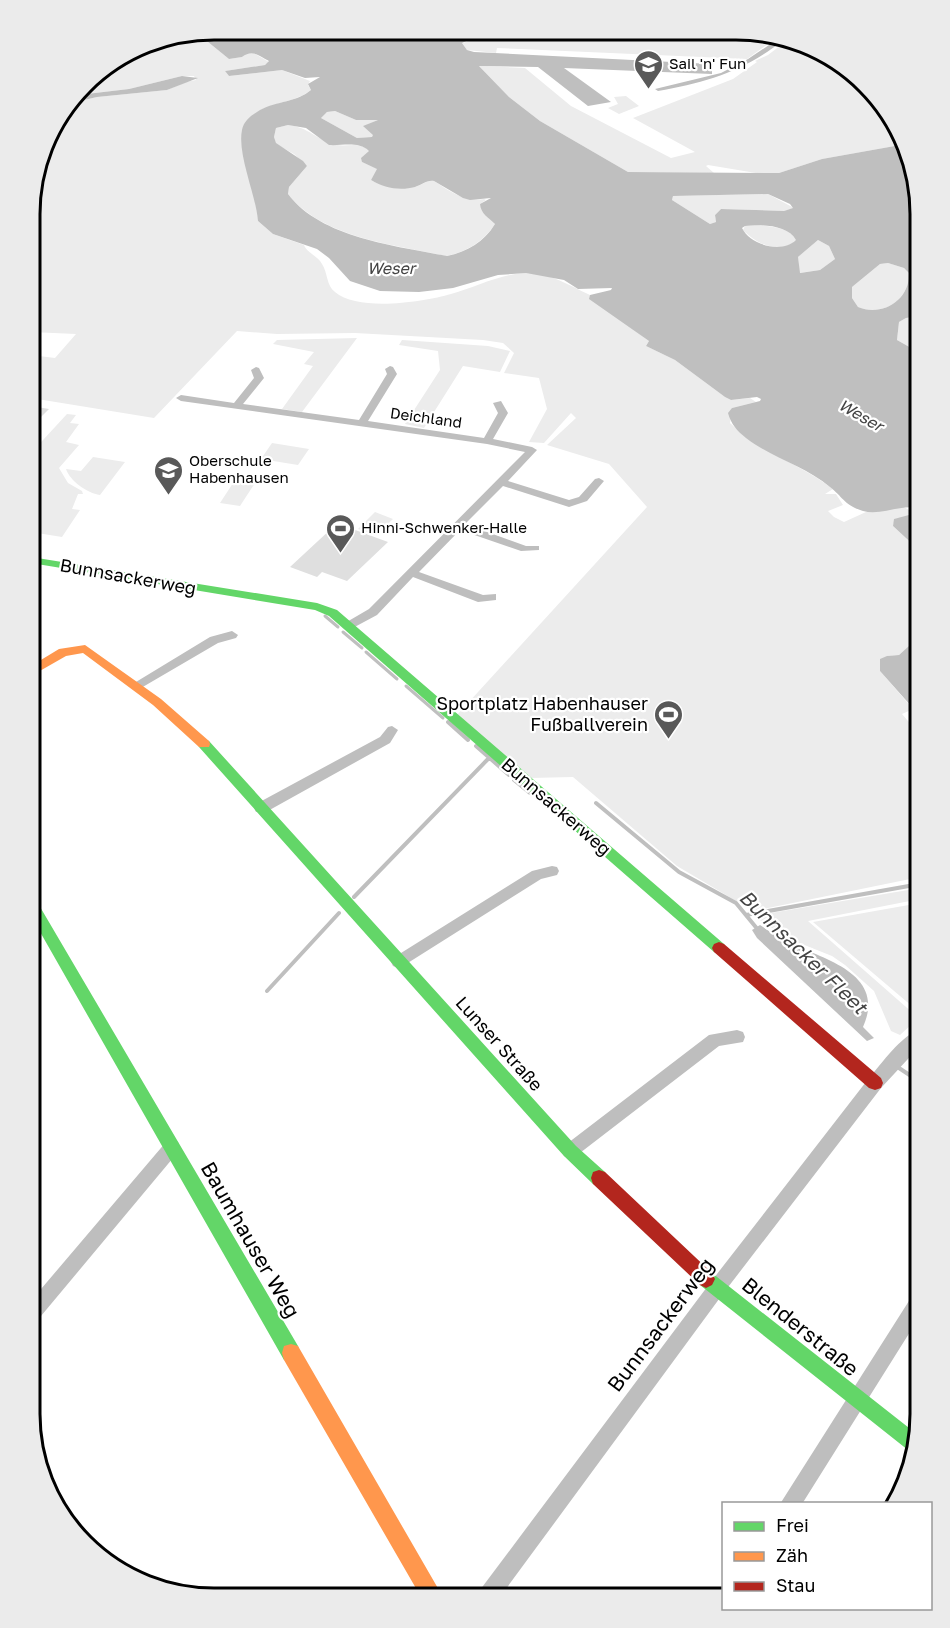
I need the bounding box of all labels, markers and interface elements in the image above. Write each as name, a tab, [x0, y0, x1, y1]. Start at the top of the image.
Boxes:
school or university icon: Sail 'n' Fun	[632, 48, 664, 90]
place label: Sail 'n' Fun	[669, 54, 746, 72]
water label: Weser	[367, 258, 418, 278]
water label: Weser	[835, 394, 889, 437]
street label: Deichland	[389, 403, 463, 431]
place label: Oberschule Habenhausen	[189, 451, 289, 486]
school or university icon: Oberschule Habenhausen	[152, 454, 184, 496]
sports icon: Hinni-Schwenker-Halle	[324, 512, 356, 554]
place label: Hinni-Schwenker-Halle	[361, 518, 527, 536]
street label: Bunnsackerweg	[58, 553, 198, 599]
place label: Sportplatz Habenhauser Fußballverein	[436, 692, 648, 735]
sports icon: Sportplatz Habenhauser Fußballverein	[653, 698, 685, 740]
street label: Bunnsackerweg	[497, 753, 616, 860]
water label: Bunnsacker Fleet	[735, 884, 874, 1019]
street label: Lunser Straße	[452, 992, 548, 1095]
street label: Baumhauser Weg	[196, 1157, 306, 1322]
street label: Bunnsackerweg	[601, 1252, 719, 1397]
street label: Blenderstraße	[737, 1271, 864, 1381]
legend	[722, 1502, 932, 1610]
text: Frei	[776, 1514, 809, 1536]
text: Zäh	[776, 1544, 808, 1566]
text: Stau	[776, 1574, 815, 1596]

